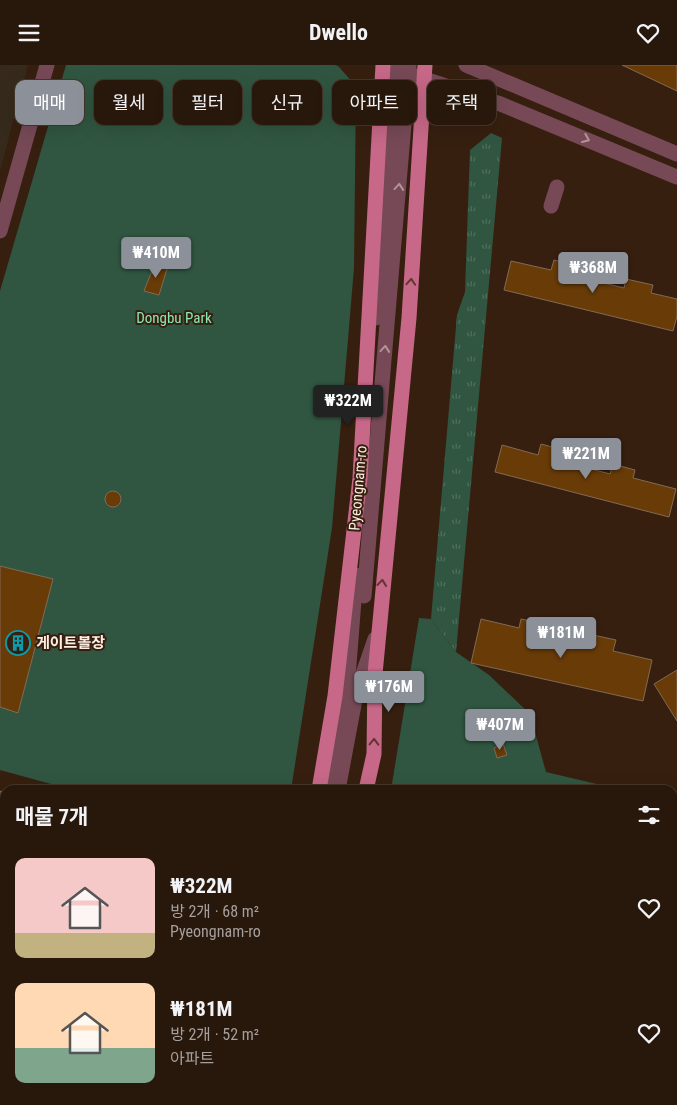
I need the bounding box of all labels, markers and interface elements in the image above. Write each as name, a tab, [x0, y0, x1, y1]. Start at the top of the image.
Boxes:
icon: menu	[15, 19, 43, 47]
icon: heart	[634, 19, 662, 47]
text: Dwello	[309, 20, 368, 45]
chip: 매매	[15, 80, 84, 125]
chip: 월세	[94, 80, 163, 125]
chip: 필터	[173, 80, 242, 125]
chip: 신규	[252, 80, 322, 125]
chip: 아파트	[332, 80, 417, 125]
chip: 주택	[427, 80, 496, 125]
one-way arrow	[581, 133, 590, 144]
one-way arrow	[393, 183, 404, 191]
pin: ₩410M	[121, 237, 191, 279]
text: ₩410M	[132, 243, 180, 262]
pin: ₩368M	[558, 251, 628, 294]
text: ₩368M	[569, 258, 617, 277]
one-way arrow	[406, 278, 417, 286]
park label: Dongbu Park	[136, 309, 212, 327]
one-way arrow	[380, 345, 391, 353]
pin: ₩322M	[313, 385, 383, 427]
text: ₩322M	[324, 391, 372, 410]
pin: ₩221M	[551, 437, 621, 480]
text: ₩221M	[562, 444, 610, 463]
street label: Pyeongnam-ro	[345, 445, 371, 531]
one-way arrow	[376, 579, 387, 587]
pin: ₩181M	[526, 617, 596, 659]
text: ₩181M	[537, 623, 585, 642]
building icon: 게이트볼장	[5, 630, 31, 656]
place label: 게이트볼장	[36, 634, 105, 652]
pin: ₩176M	[354, 671, 424, 713]
text: ₩176M	[365, 677, 413, 696]
pin: ₩407M	[465, 709, 535, 751]
text: ₩407M	[476, 715, 524, 734]
one-way arrow	[369, 738, 379, 746]
icon: filters	[635, 801, 663, 829]
text: 매물 7개	[15, 805, 88, 829]
text: ₩322M	[170, 874, 233, 898]
icon: home	[55, 878, 115, 938]
icon: heart	[635, 894, 663, 922]
text: 방 2개 · 68 m²	[170, 902, 259, 921]
text: Pyeongnam-ro	[170, 922, 261, 941]
text: ₩181M	[170, 997, 233, 1021]
icon: home	[55, 1003, 115, 1063]
icon: heart	[635, 1019, 663, 1047]
text: 방 2개 · 52 m²	[170, 1025, 259, 1044]
text: 아파트	[170, 1049, 214, 1068]

